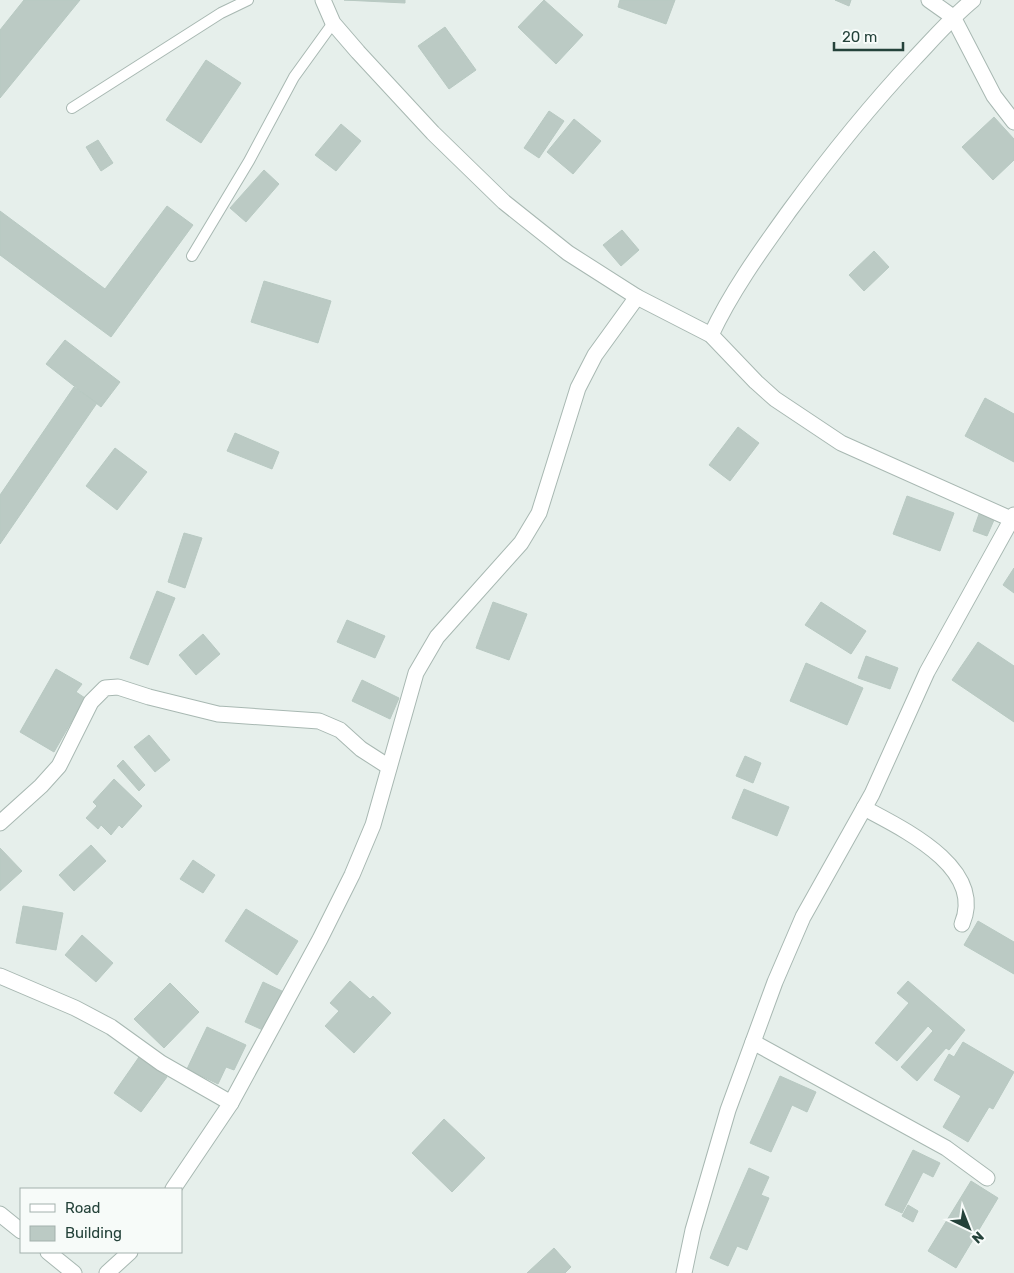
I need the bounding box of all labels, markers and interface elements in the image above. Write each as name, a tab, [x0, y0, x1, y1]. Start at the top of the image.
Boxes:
scale bar	[834, 20, 903, 52]
text: 20 m	[842, 28, 877, 46]
legend	[20, 1188, 182, 1253]
text: Road	[65, 1199, 101, 1217]
north arrow	[944, 1203, 994, 1253]
text: Building	[65, 1224, 122, 1242]
text: N	[968, 1227, 987, 1247]

